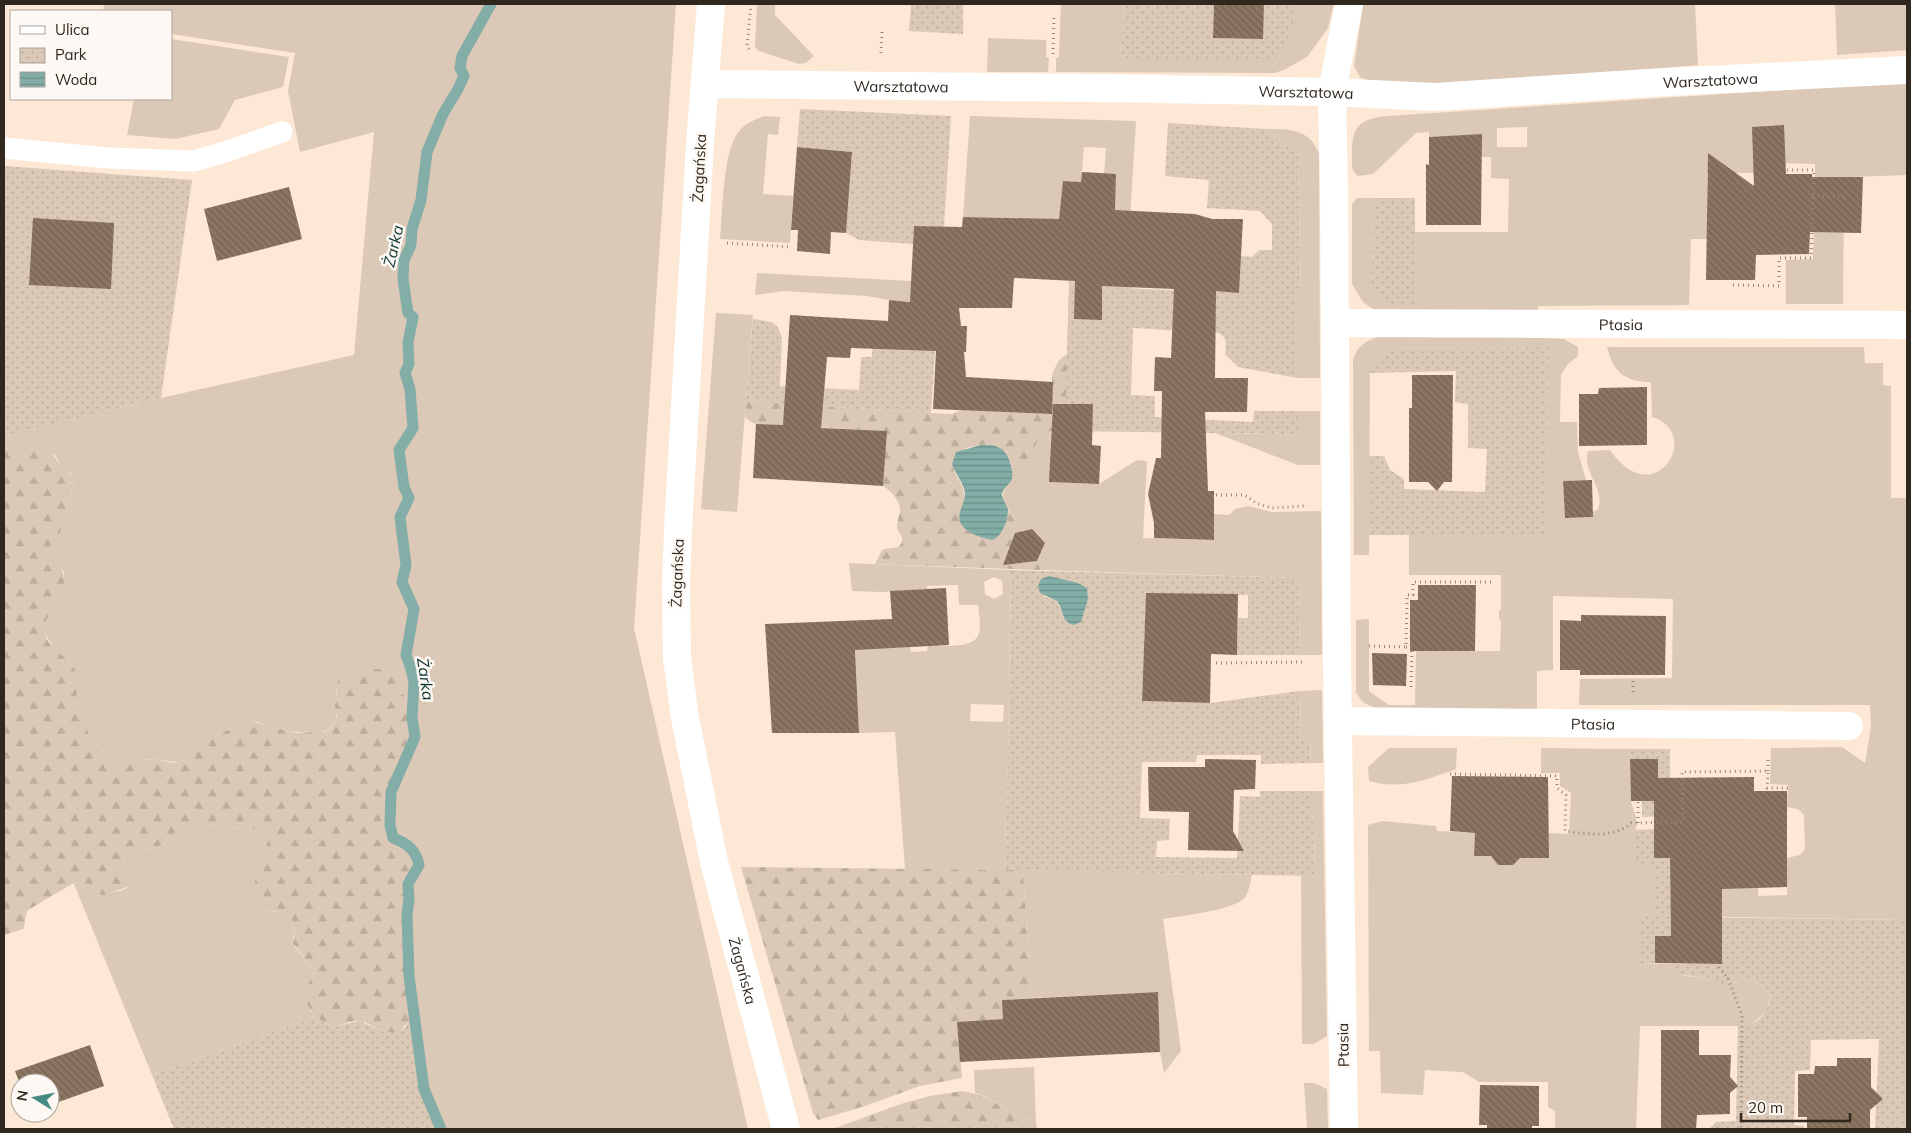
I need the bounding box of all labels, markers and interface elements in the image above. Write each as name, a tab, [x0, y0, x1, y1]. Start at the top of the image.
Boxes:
legend	[10, 10, 172, 100]
text: Ulica	[55, 20, 89, 39]
text: Park	[55, 45, 87, 64]
street label: Warsztatowa	[1662, 68, 1758, 92]
text: Woda	[55, 70, 97, 89]
street label: Warsztatowa	[853, 76, 949, 96]
street label: Warsztatowa	[1258, 81, 1354, 103]
street label: Żagańska	[688, 133, 710, 203]
water label: Żarka	[378, 223, 408, 269]
street label: Ptasia	[1599, 314, 1643, 334]
street label: Żagańska	[666, 538, 688, 608]
water label: Żarka	[413, 657, 439, 702]
street label: Ptasia	[1571, 714, 1615, 733]
street label: Żagańska	[725, 935, 761, 1006]
street label: Ptasia	[1333, 1023, 1353, 1067]
north arrow	[10, 1073, 60, 1123]
text: N	[12, 1089, 32, 1103]
scale bar	[1741, 1090, 1850, 1122]
text: 20 m	[1748, 1098, 1783, 1117]

